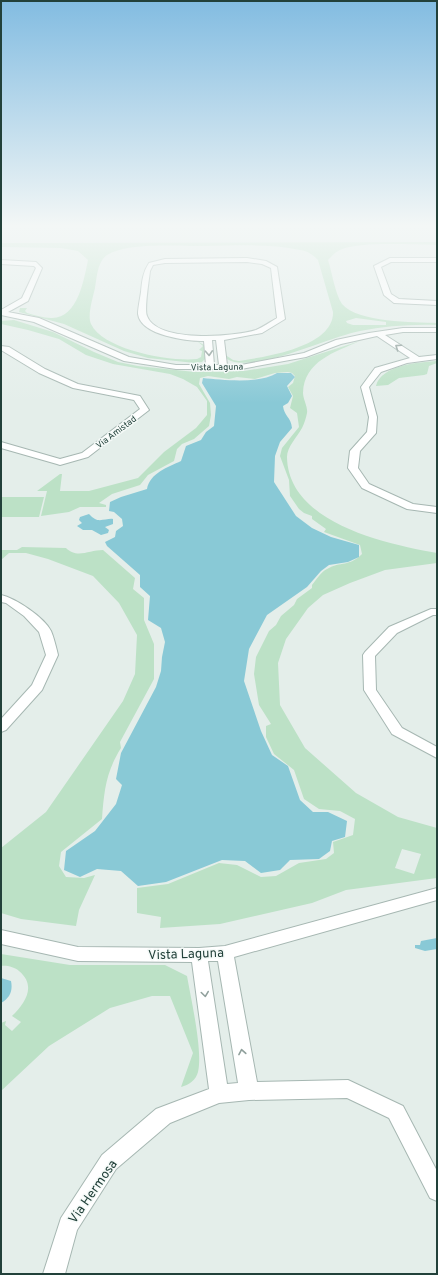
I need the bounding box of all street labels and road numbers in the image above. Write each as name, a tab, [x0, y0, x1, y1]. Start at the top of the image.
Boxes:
street label: Vista Laguna	[191, 362, 244, 373]
street label: Via Amistad	[94, 414, 139, 451]
street label: Vista Laguna	[148, 946, 224, 964]
street label: Via Hermosa	[66, 1157, 121, 1227]

